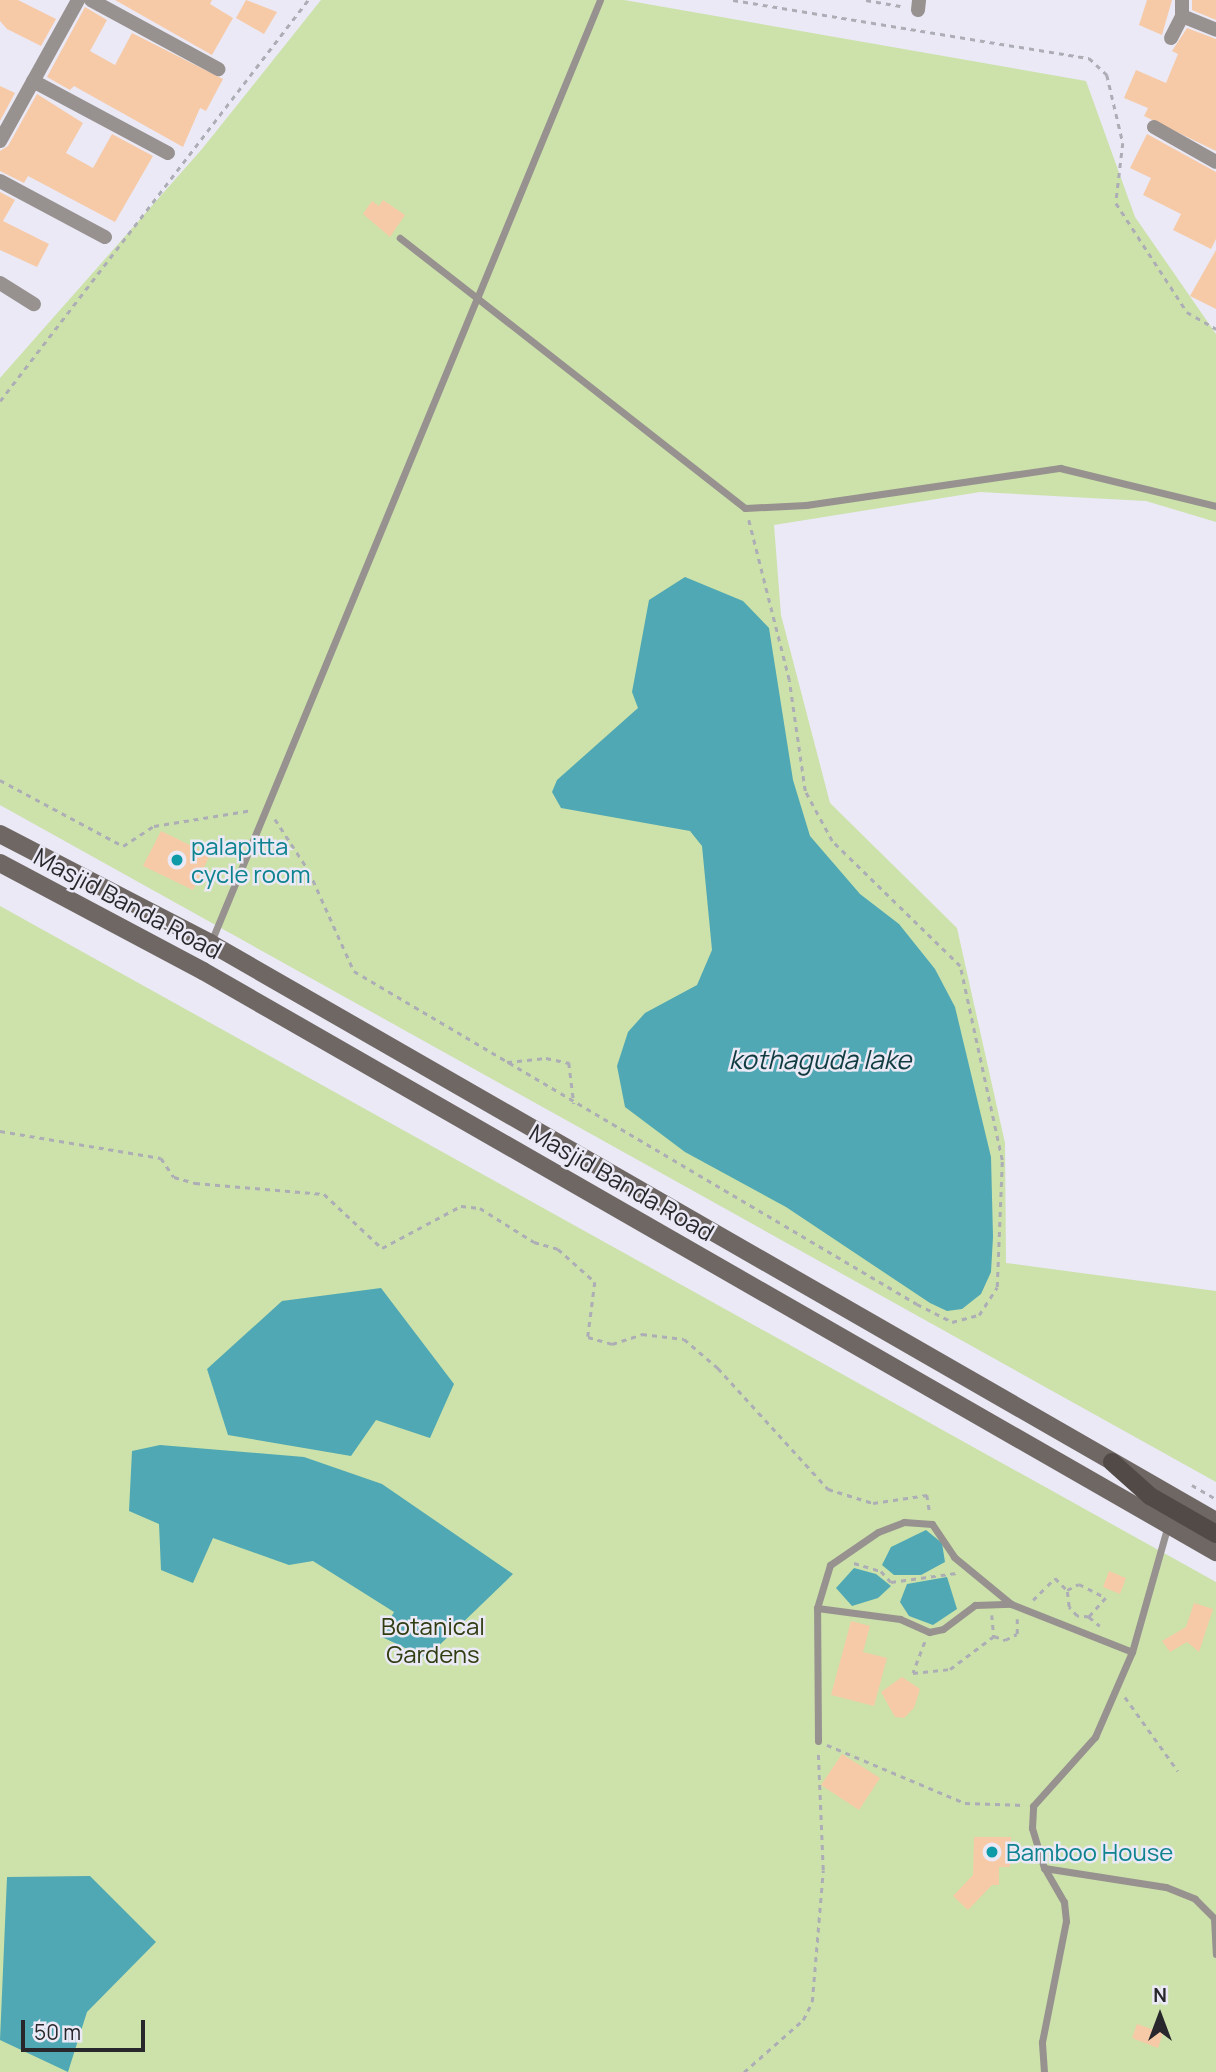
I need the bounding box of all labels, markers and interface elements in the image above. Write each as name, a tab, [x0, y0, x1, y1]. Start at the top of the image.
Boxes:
place label: palapitta cycle room	[191, 832, 310, 888]
street label: Masjid Banda Road	[29, 841, 227, 965]
marker: palapitta cycle room	[169, 852, 185, 868]
water label: kothaguda lake	[729, 1044, 911, 1076]
street label: Masjid Banda Road	[525, 1117, 719, 1247]
park label: Botanical Gardens	[381, 1612, 485, 1668]
place label: Bamboo House	[1006, 1838, 1173, 1866]
marker: Bamboo House	[984, 1844, 1000, 1860]
north arrow	[1125, 1981, 1195, 2051]
text: N	[1153, 1982, 1167, 2008]
scale bar	[24, 2006, 149, 2050]
text: 50 m	[34, 2018, 81, 2046]

